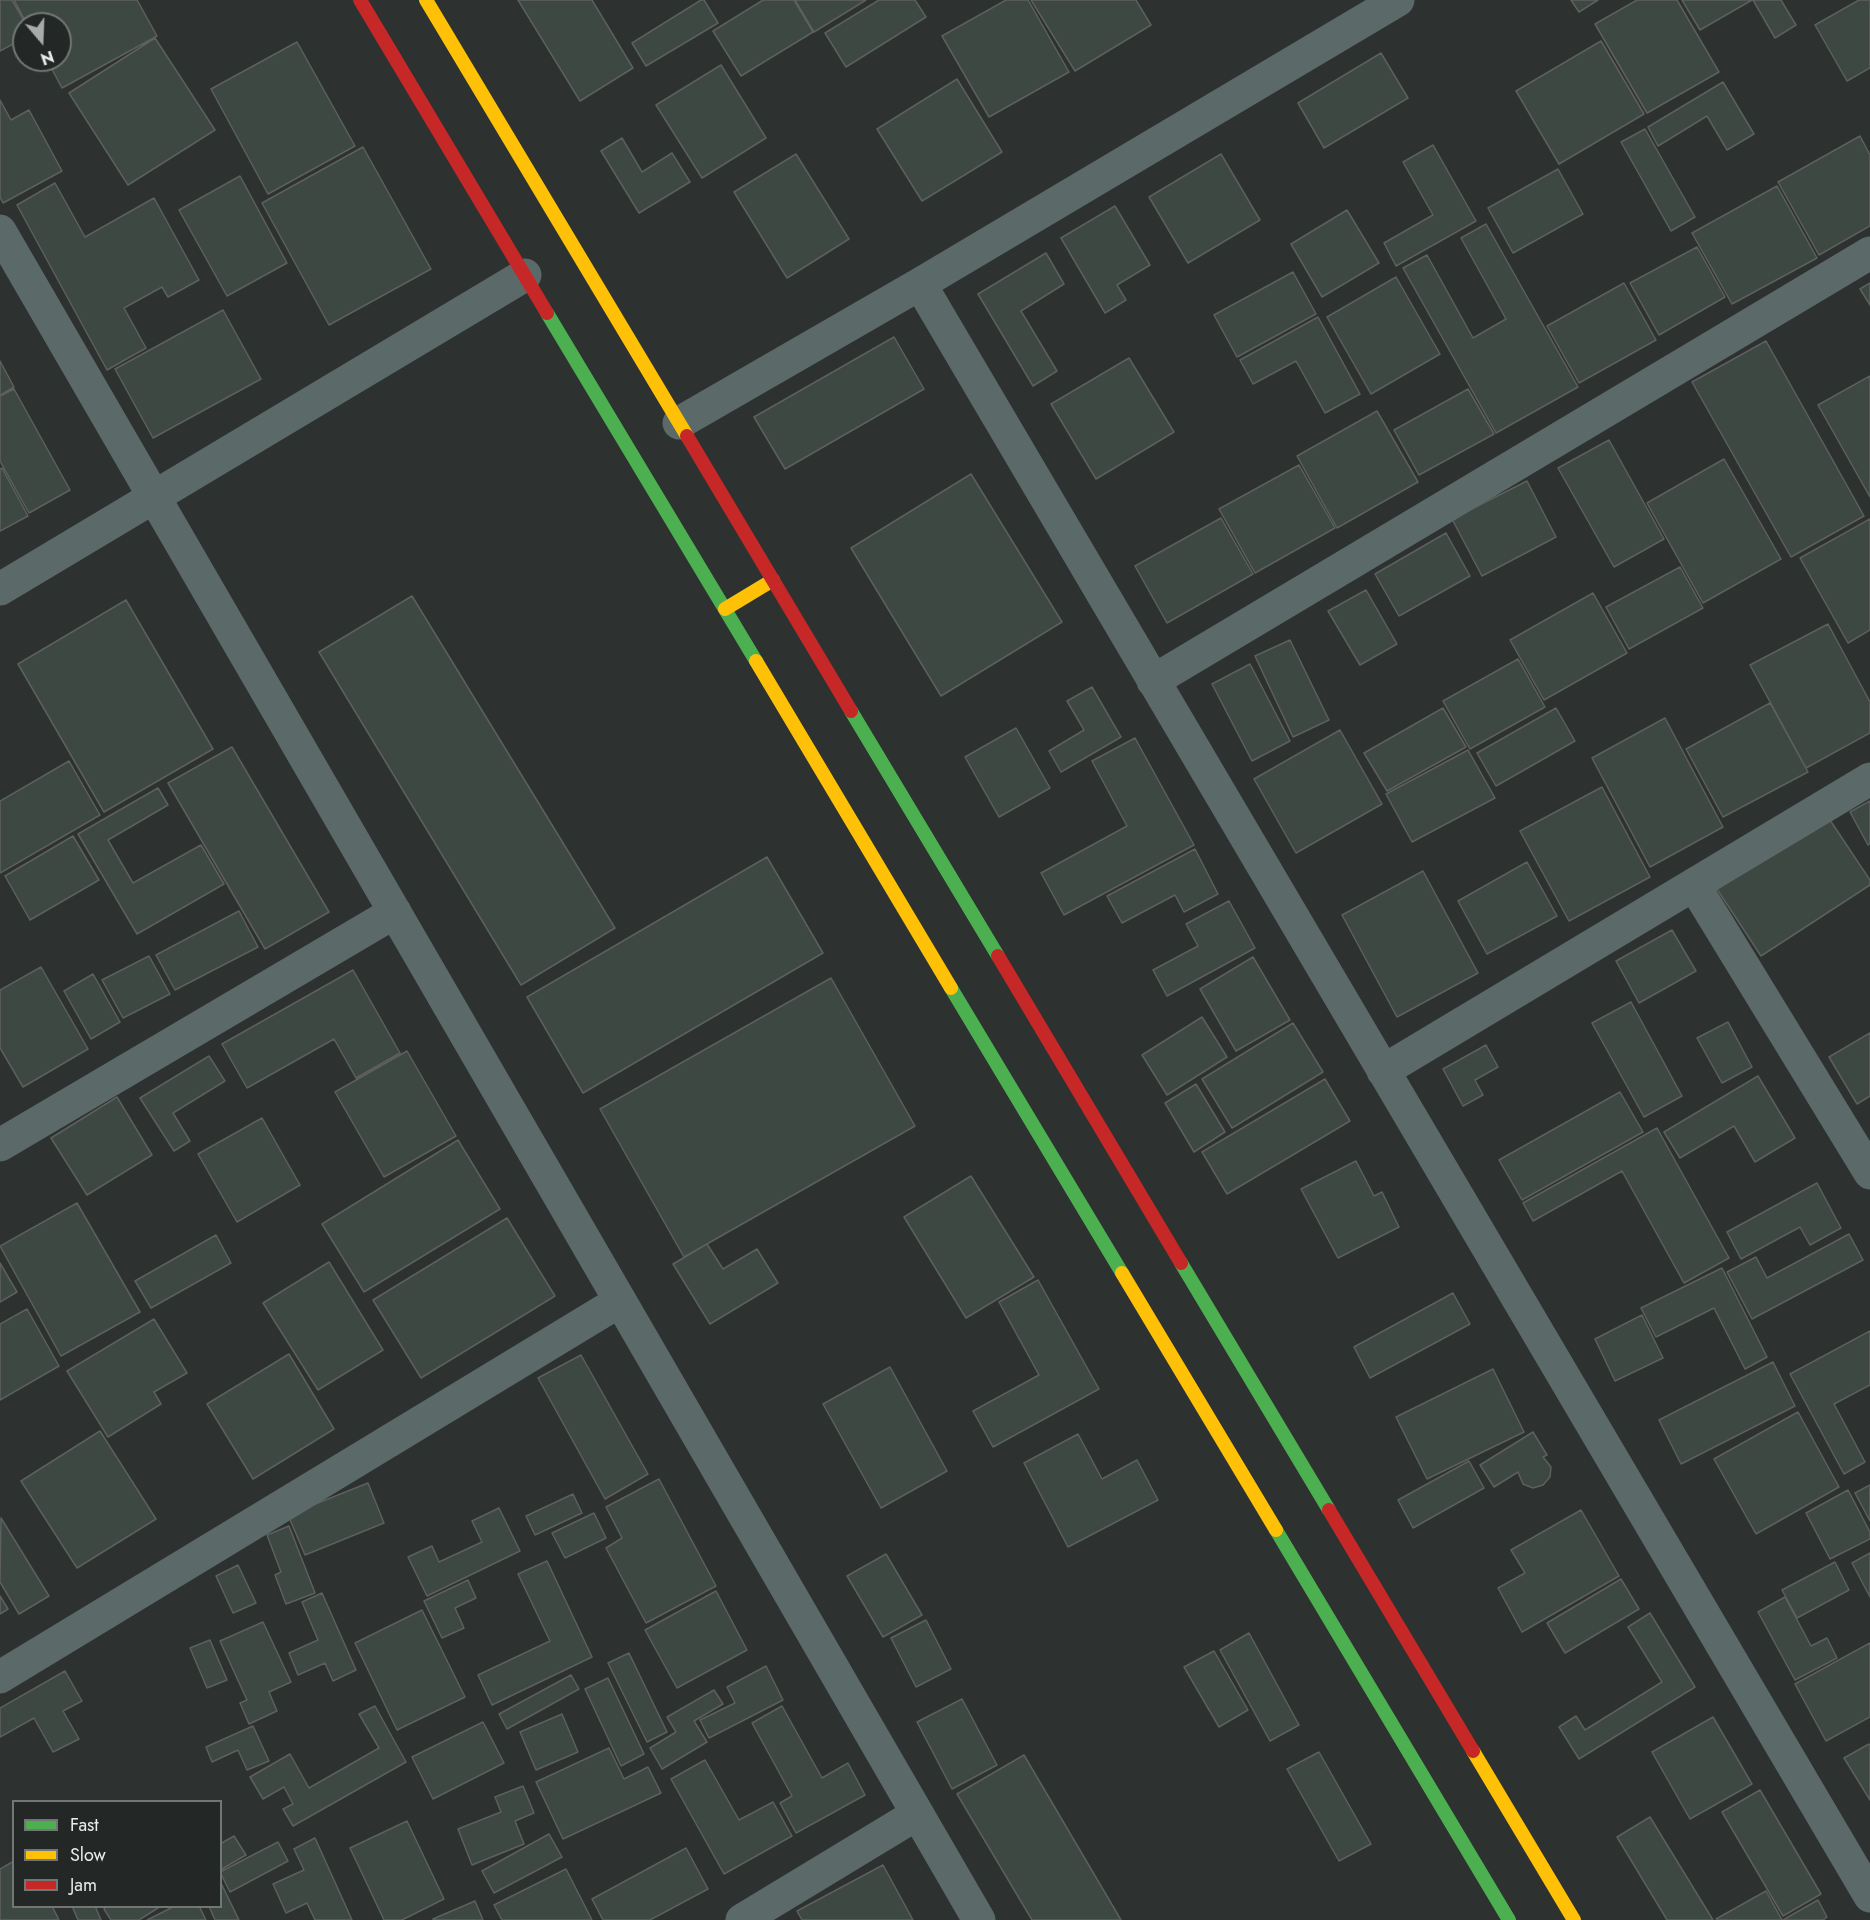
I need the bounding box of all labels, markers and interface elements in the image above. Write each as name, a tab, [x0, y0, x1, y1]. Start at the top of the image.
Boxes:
north arrow	[12, 12, 72, 72]
text: N	[38, 45, 57, 71]
legend	[12, 1800, 222, 1908]
text: Fast	[70, 1812, 99, 1838]
text: Slow	[70, 1842, 106, 1868]
text: Jam	[70, 1872, 97, 1898]

